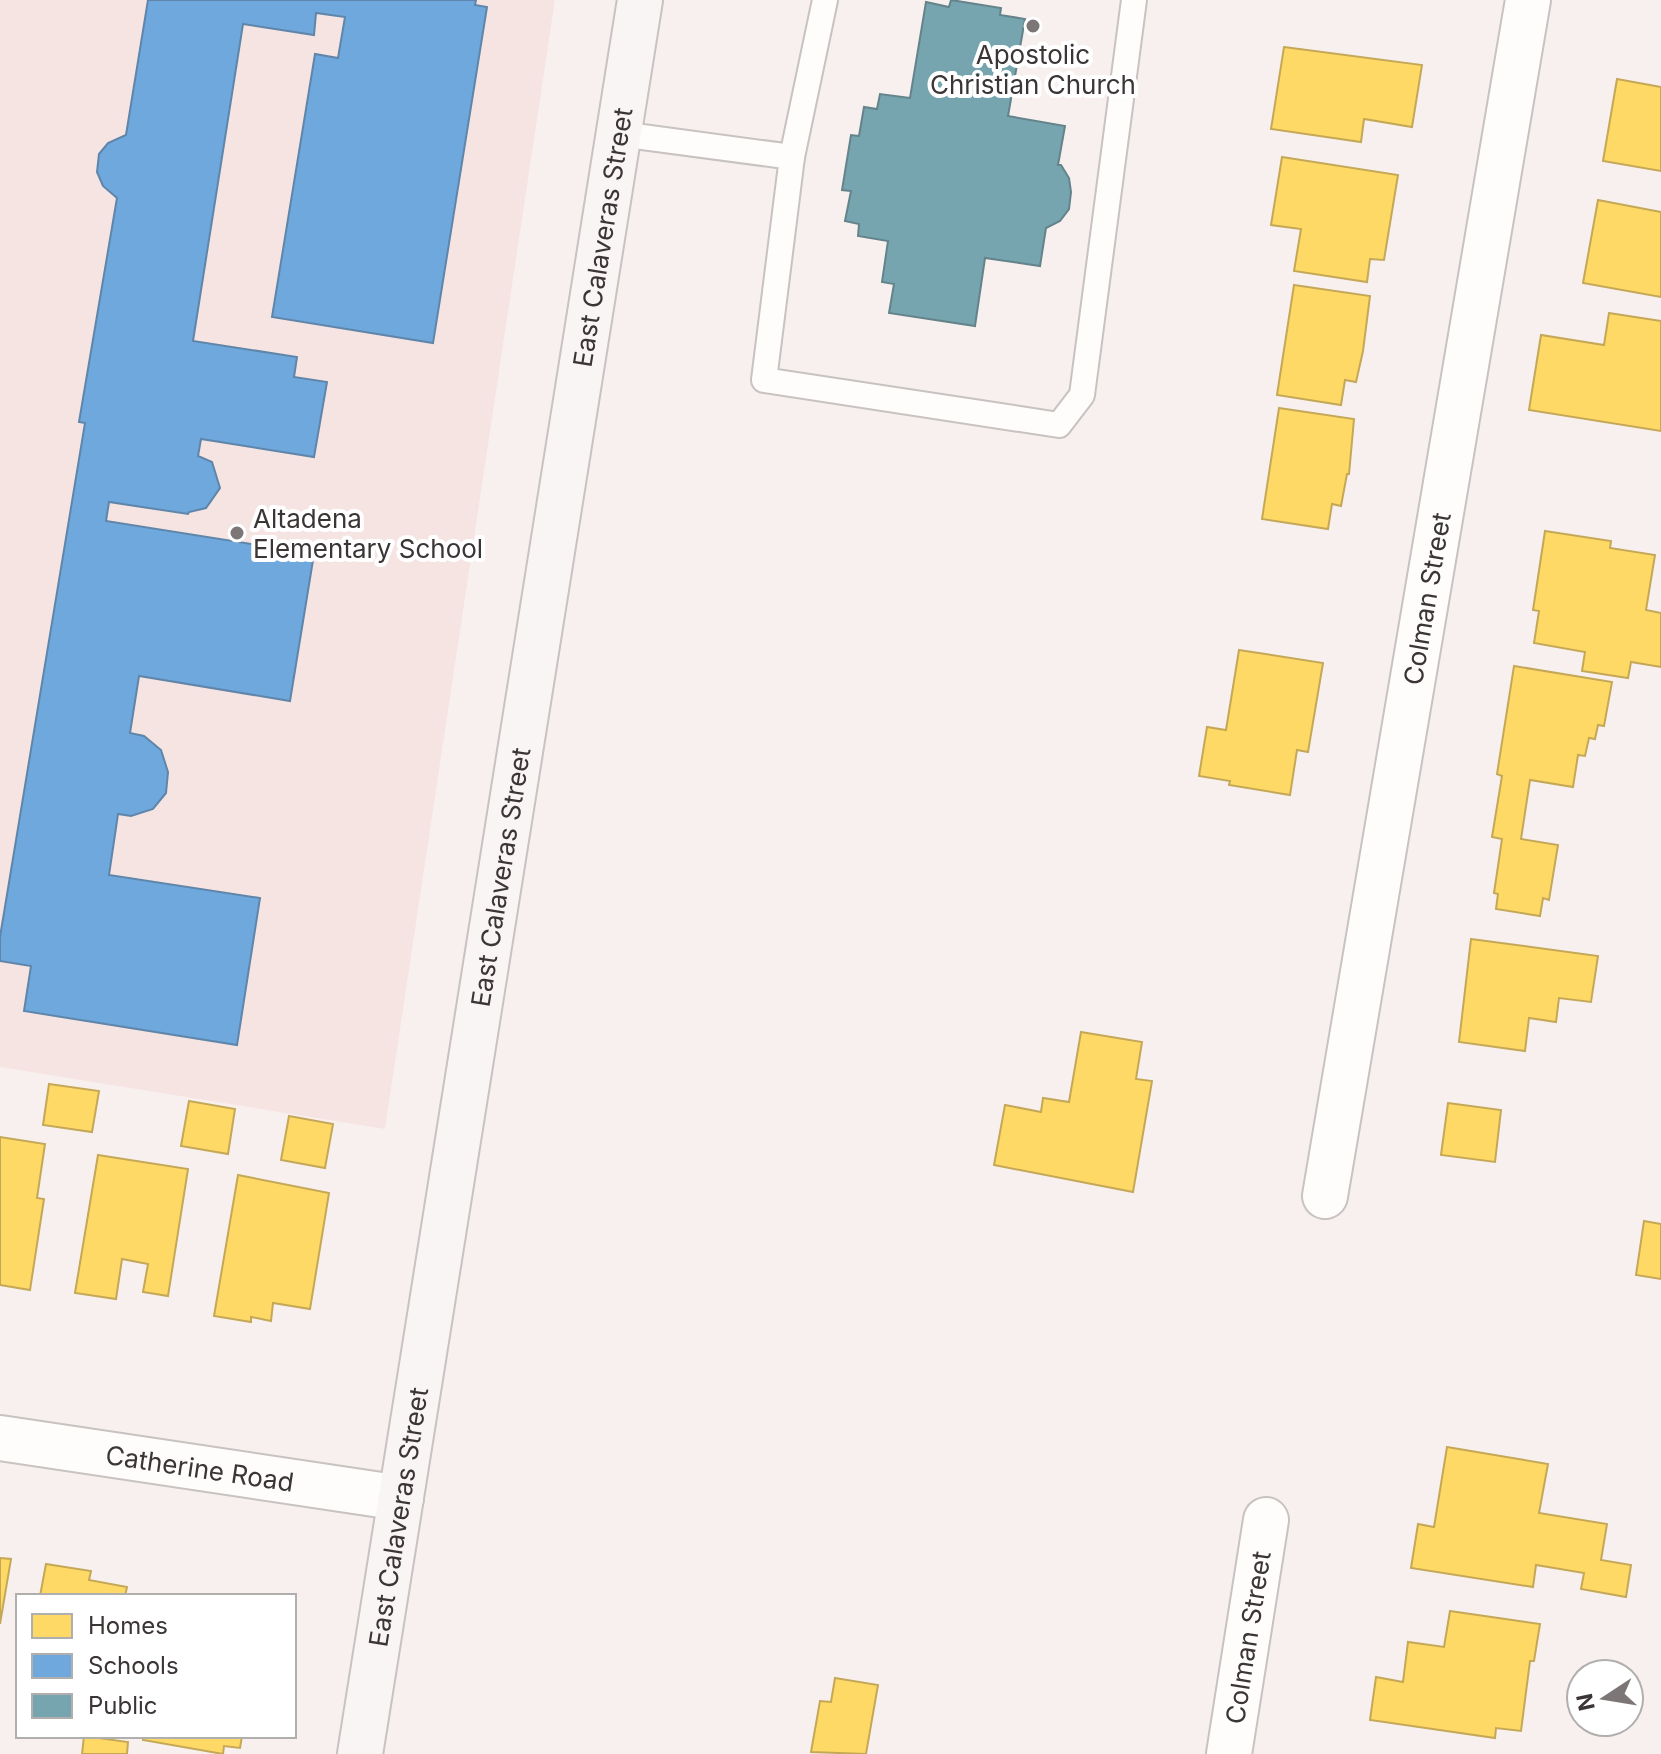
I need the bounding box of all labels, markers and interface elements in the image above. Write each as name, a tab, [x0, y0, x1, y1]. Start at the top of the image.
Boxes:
marker: Apostolic Christian Church	[1024, 17, 1042, 35]
place label: Apostolic Christian Church	[930, 39, 1136, 100]
street label: East Calaveras Street	[566, 105, 638, 369]
place label: Altadena Elementary School	[253, 503, 483, 564]
street label: Colman Street	[1397, 510, 1456, 687]
marker: Altadena Elementary School	[228, 524, 246, 542]
street label: East Calaveras Street	[464, 745, 536, 1009]
street label: East Calaveras Street	[362, 1385, 434, 1649]
street label: Catherine Road	[104, 1439, 296, 1497]
street label: Colman Street	[1219, 1549, 1276, 1726]
legend	[16, 1594, 296, 1738]
text: Homes	[88, 1611, 168, 1640]
text: Schools	[88, 1651, 179, 1680]
north arrow	[1565, 1658, 1645, 1738]
text: Public	[88, 1691, 158, 1720]
text: N	[1571, 1691, 1600, 1713]

